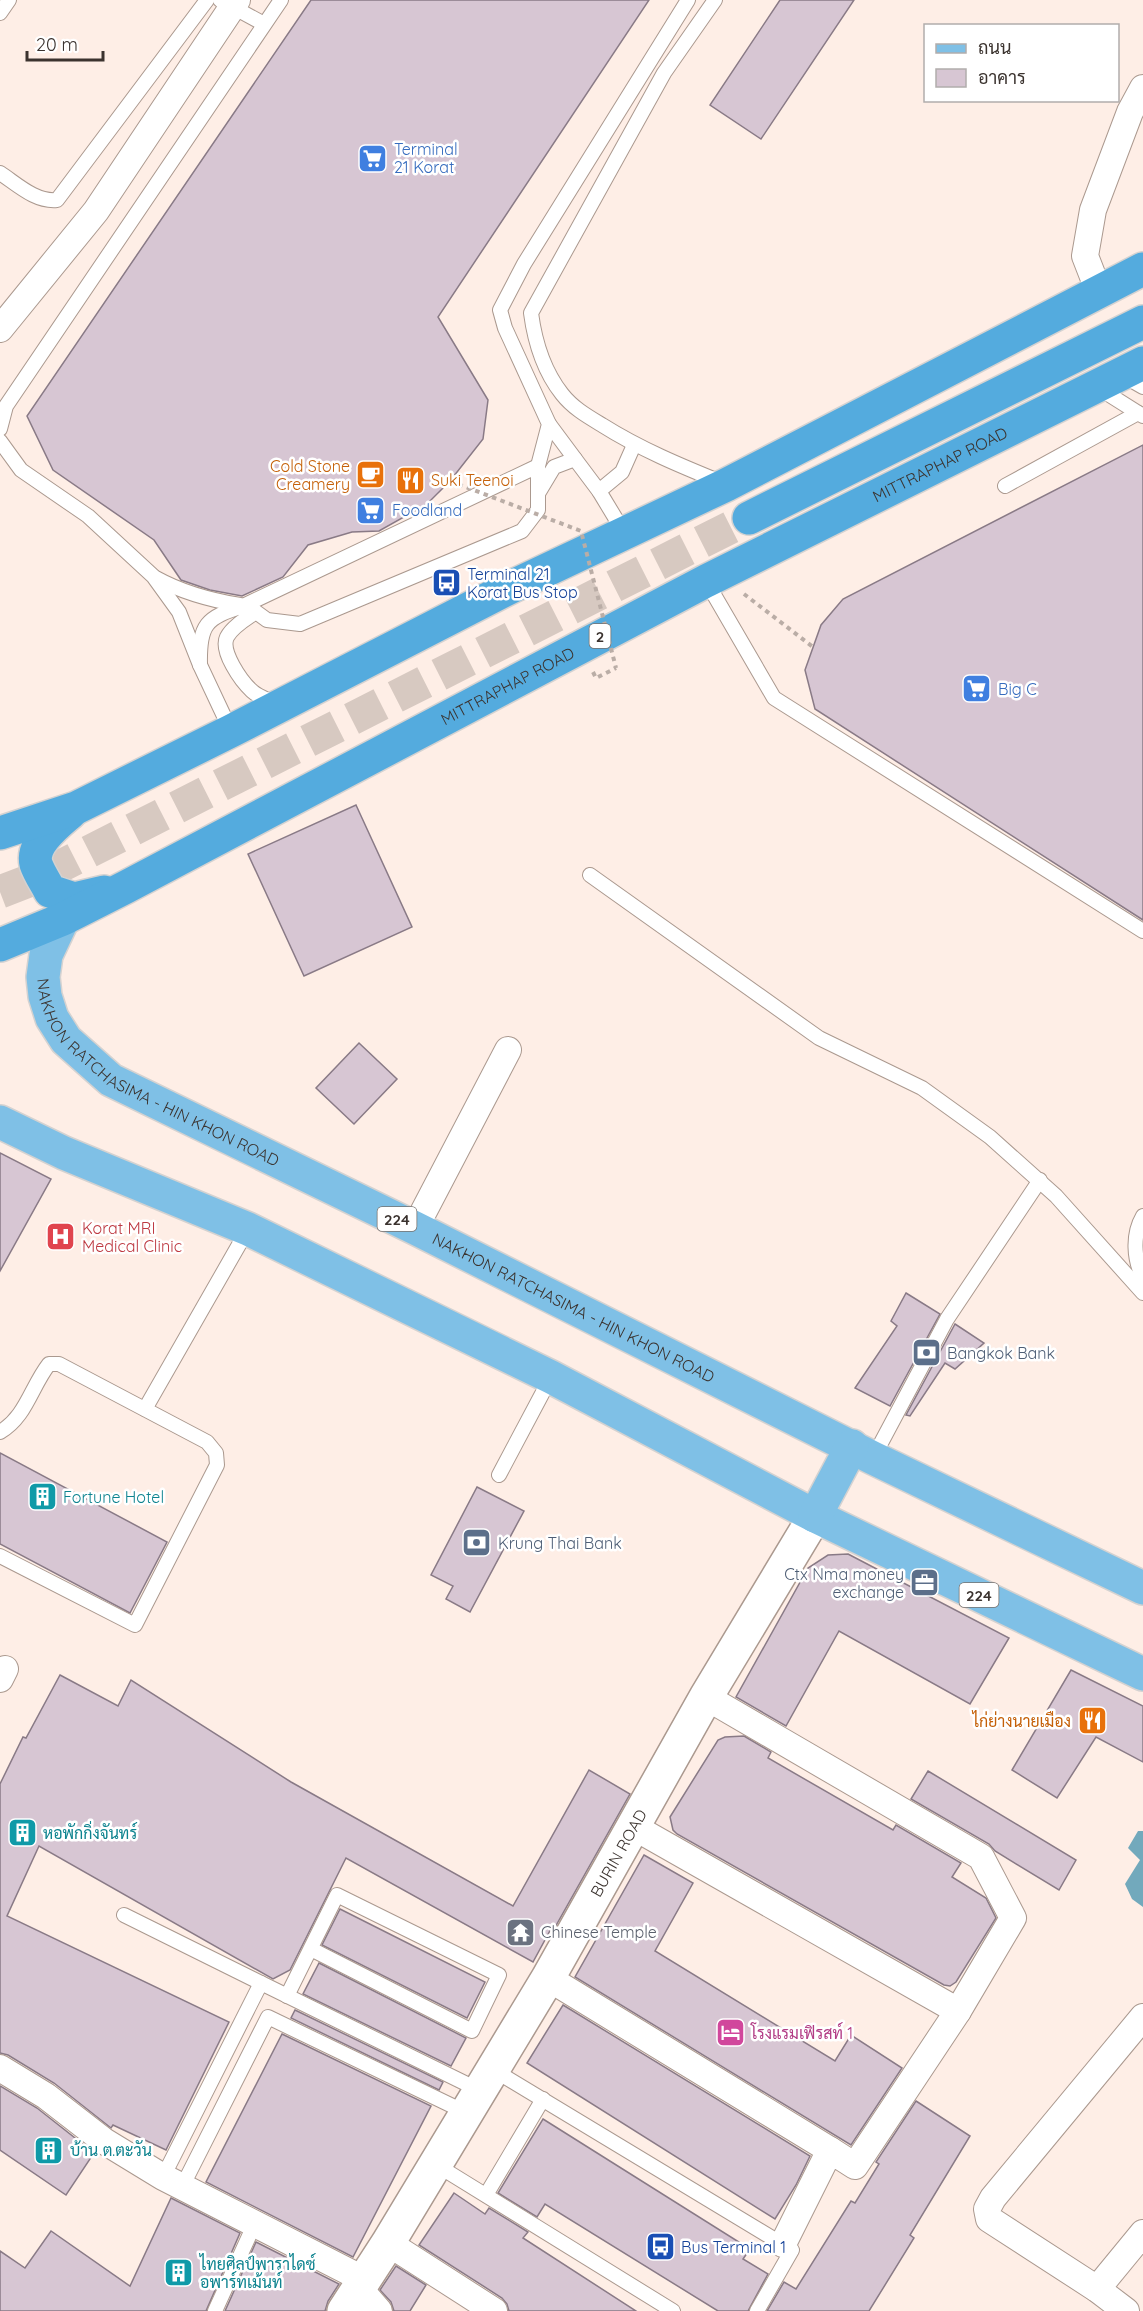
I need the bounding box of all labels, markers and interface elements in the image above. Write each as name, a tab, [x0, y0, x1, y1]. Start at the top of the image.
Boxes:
scale bar	[27, 24, 104, 62]
legend	[924, 24, 1119, 102]
text: 20 m	[36, 33, 78, 56]
text: ถนน	[978, 36, 1011, 59]
text: อาคาร	[978, 66, 1026, 89]
place label: Terminal 21 Korat	[394, 139, 458, 177]
supermarket icon: Terminal 21 Korat	[357, 142, 389, 174]
street label: MITTRAPHAP ROAD	[869, 422, 1011, 506]
place label: Cold Stone Creamery	[270, 456, 350, 494]
cafe icon: Cold Stone Creamery	[355, 459, 387, 491]
restaurant icon: Suki Teenoi	[394, 464, 426, 496]
place label: Suki Teenoi	[431, 470, 514, 490]
supermarket icon: Foodland	[355, 494, 387, 526]
place label: Foodland	[392, 500, 462, 520]
place label: Terminal 21 Korat Bus Stop	[467, 564, 578, 602]
bus stop icon: Terminal 21 Korat Bus Stop	[430, 567, 462, 599]
road number: 2	[590, 624, 610, 648]
street label: MITTRAPHAP ROAD	[437, 642, 578, 729]
supermarket icon: Big C	[961, 673, 993, 705]
place label: Big C	[998, 679, 1037, 699]
street label: NAKHON RATCHASIMA - HIN KHON ROAD	[33, 977, 283, 1170]
road number: 224	[378, 1207, 416, 1231]
place label: Korat MRI Medical Clinic	[82, 1218, 182, 1256]
hospital icon: Korat MRI Medical Clinic	[45, 1221, 77, 1253]
street label: NAKHON RATCHASIMA - HIN KHON ROAD	[429, 1228, 718, 1387]
bank icon: Bangkok Bank	[910, 1337, 942, 1369]
place label: Bangkok Bank	[947, 1343, 1055, 1363]
building icon: Fortune Hotel	[26, 1481, 58, 1513]
place label: Fortune Hotel	[63, 1487, 164, 1507]
bank icon: Krung Thai Bank	[461, 1527, 493, 1559]
place label: Krung Thai Bank	[498, 1533, 622, 1553]
place label: Ctx Nma money exchange	[784, 1564, 904, 1602]
office icon: Ctx Nma money exchange	[909, 1567, 941, 1599]
road number: 224	[960, 1583, 998, 1607]
restaurant icon: ไก่ย่างนายเมือง	[1076, 1705, 1108, 1737]
place label: ไก่ย่างนายเมือง	[971, 1710, 1071, 1731]
street label: BURIN ROAD	[586, 1806, 651, 1900]
building icon: หอพักกิ่งจันทร์	[6, 1817, 38, 1849]
place label: หอพักกิ่งจันทร์	[43, 1820, 137, 1843]
temple icon: Chinese Temple	[504, 1916, 536, 1948]
place label: Chinese Temple	[541, 1922, 657, 1942]
hotel icon: โรงแรมเฟิรสท์ 1	[714, 2017, 746, 2049]
place label: โรงแรมเฟิรสท์ 1	[750, 2021, 853, 2043]
building icon: บ้าน ต.ตะวัน	[33, 2134, 65, 2166]
place label: บ้าน ต.ตะวัน	[70, 2140, 152, 2160]
bus stop icon: Bus Terminal 1	[644, 2231, 676, 2263]
place label: Bus Terminal 1	[681, 2237, 786, 2257]
place label: ไทยศิลป์พาราไดซ์ อพาร์ทเม้นท์	[198, 2252, 316, 2292]
building icon: ไทยศิลป์พาราไดซ์ อพาร์ทเม้นท์	[163, 2257, 195, 2289]

